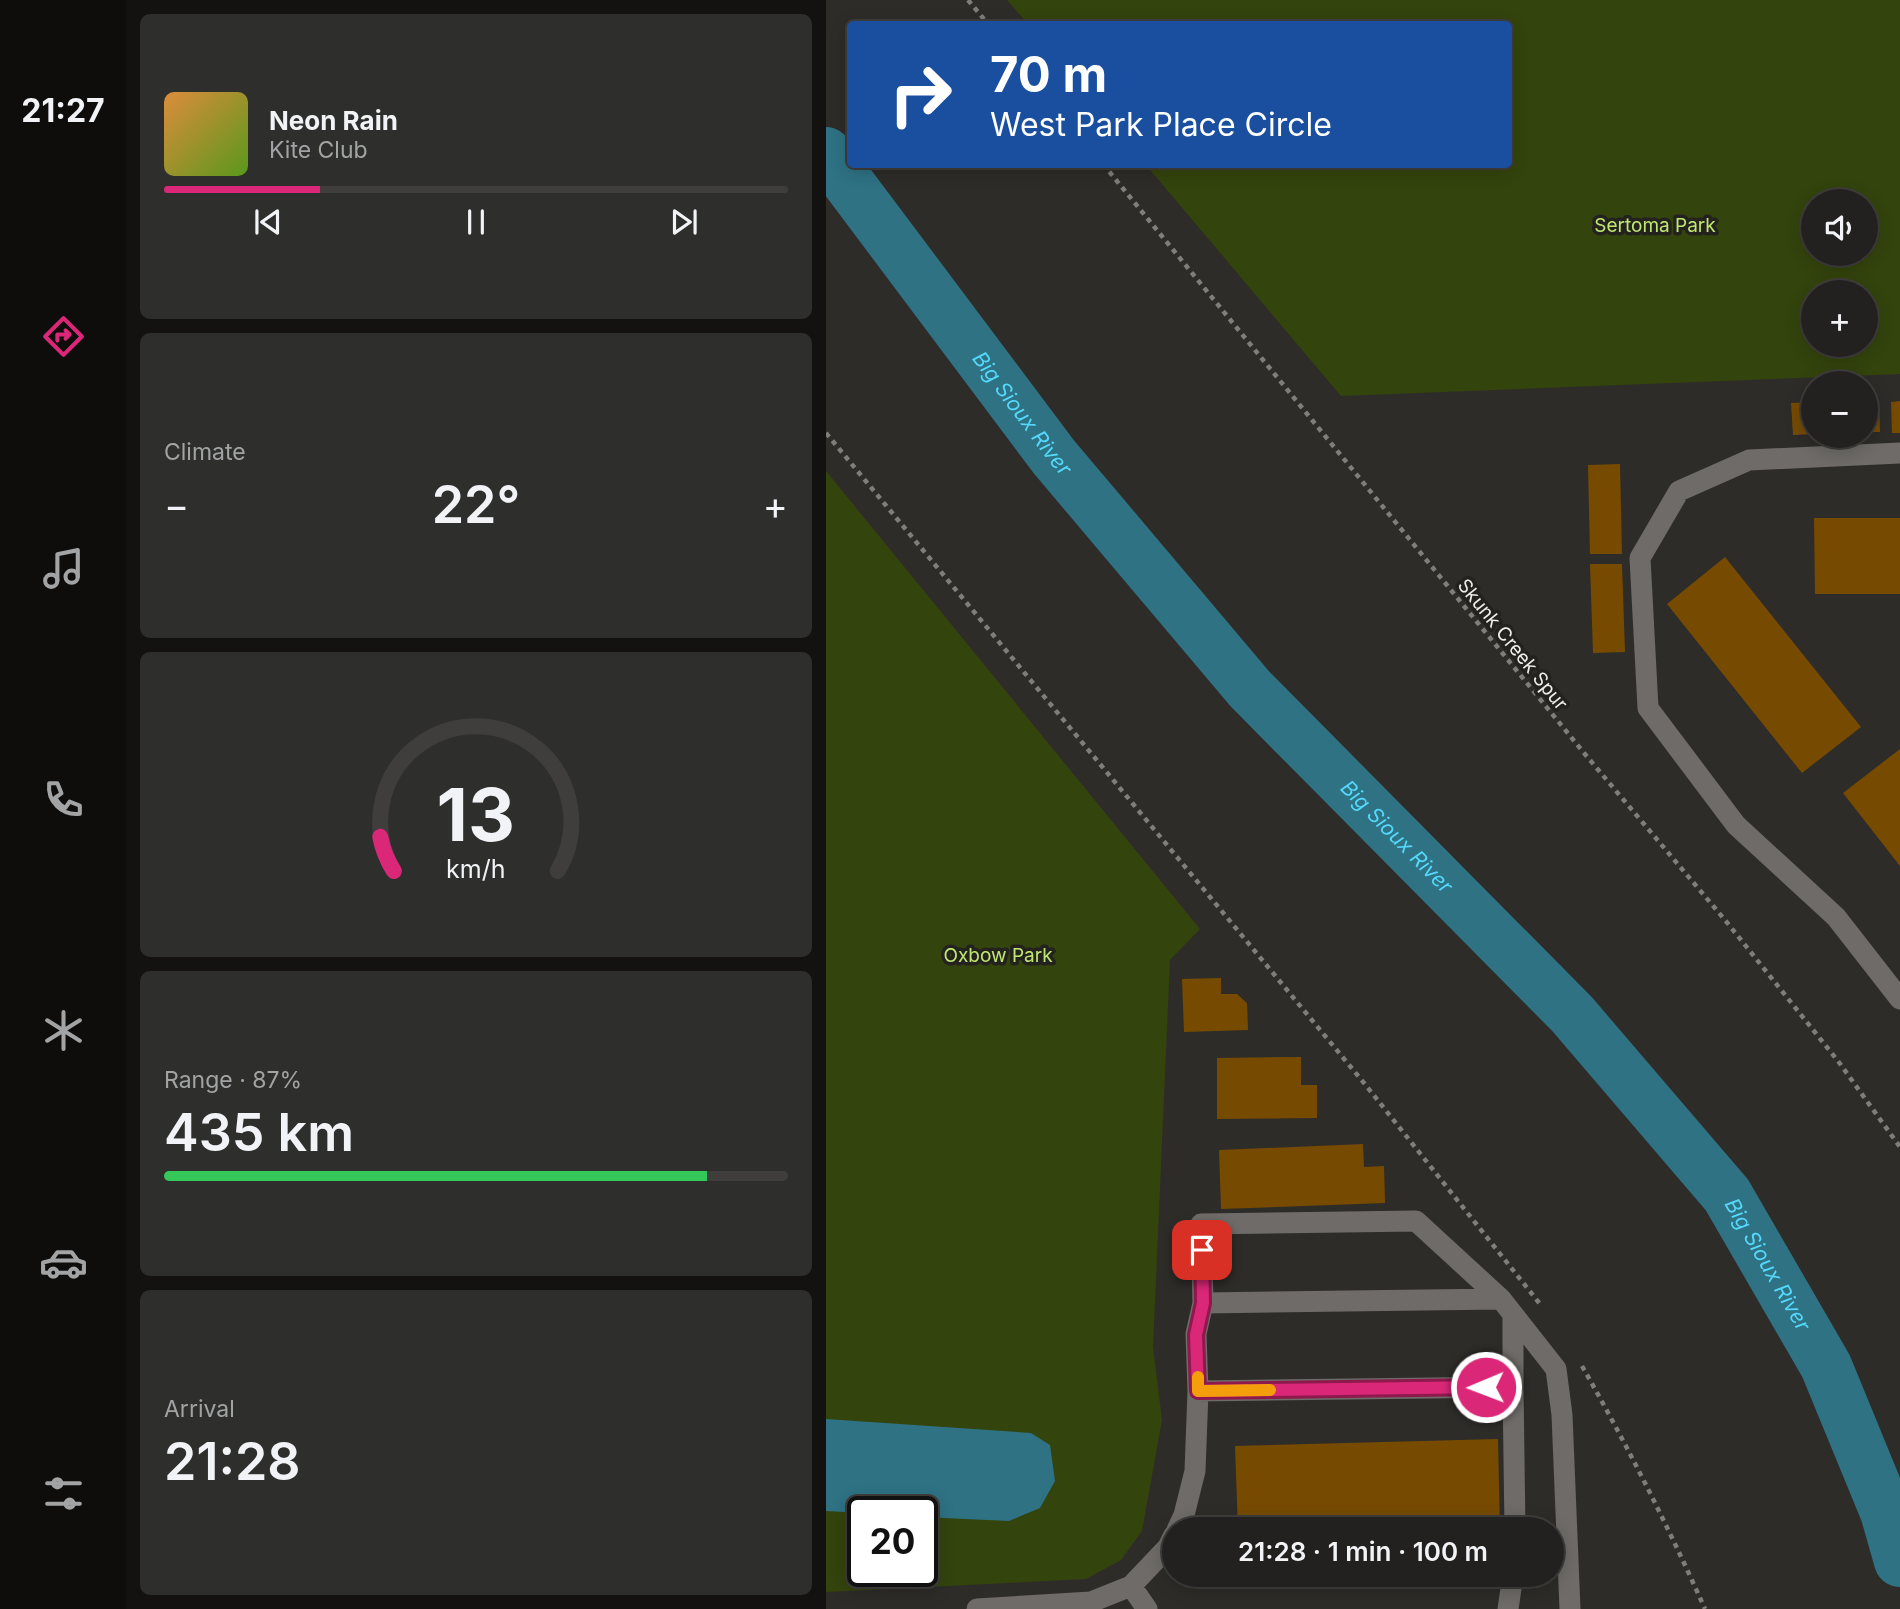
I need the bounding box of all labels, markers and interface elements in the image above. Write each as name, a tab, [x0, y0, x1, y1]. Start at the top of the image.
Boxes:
text: 70 m	[990, 45, 1107, 104]
icon: right	[875, 49, 966, 140]
text: 21:27	[21, 91, 105, 130]
text: Neon Rain	[269, 105, 398, 136]
text: West Park Place Circle	[990, 105, 1332, 144]
text: Kite Club	[269, 136, 368, 164]
map controls	[1801, 189, 1878, 448]
button: sound	[1801, 189, 1878, 266]
icon: previous	[249, 203, 287, 241]
icon: pause	[457, 203, 495, 241]
icon: next	[665, 203, 703, 241]
park label: Sertoma Park	[1594, 214, 1716, 237]
button: +	[1801, 280, 1878, 357]
icon: directions	[39, 312, 88, 361]
water label: Big Sioux River	[967, 347, 1078, 481]
button: −	[1801, 371, 1878, 448]
text: Climate	[164, 438, 246, 466]
text: 22°	[432, 473, 520, 536]
text: −	[164, 482, 189, 528]
text: +	[763, 482, 788, 528]
icon: music	[39, 544, 88, 593]
street label: Skunk Creek Spur	[1453, 574, 1572, 714]
text: 13	[437, 770, 515, 859]
icon: phone	[39, 775, 88, 824]
water label: Big Sioux River	[1336, 775, 1459, 899]
text: km/h	[446, 853, 506, 883]
park label: Oxbow Park	[943, 944, 1053, 967]
icon: climate	[39, 1006, 88, 1055]
text: Range · 87%	[164, 1066, 302, 1094]
text: 435 km	[164, 1101, 354, 1164]
water label: Big Sioux River	[1720, 1194, 1816, 1336]
pin	[1172, 1220, 1232, 1280]
icon: arrive	[1183, 1231, 1221, 1269]
icon: car	[39, 1238, 88, 1287]
position arrow	[1449, 1350, 1523, 1424]
text: Arrival	[164, 1395, 235, 1423]
text: 21:28	[164, 1430, 301, 1493]
icon: filters	[39, 1469, 88, 1518]
speed limit sign: 20	[847, 1496, 938, 1587]
text: 21:28 · 1 min · 100 m	[1238, 1536, 1488, 1567]

